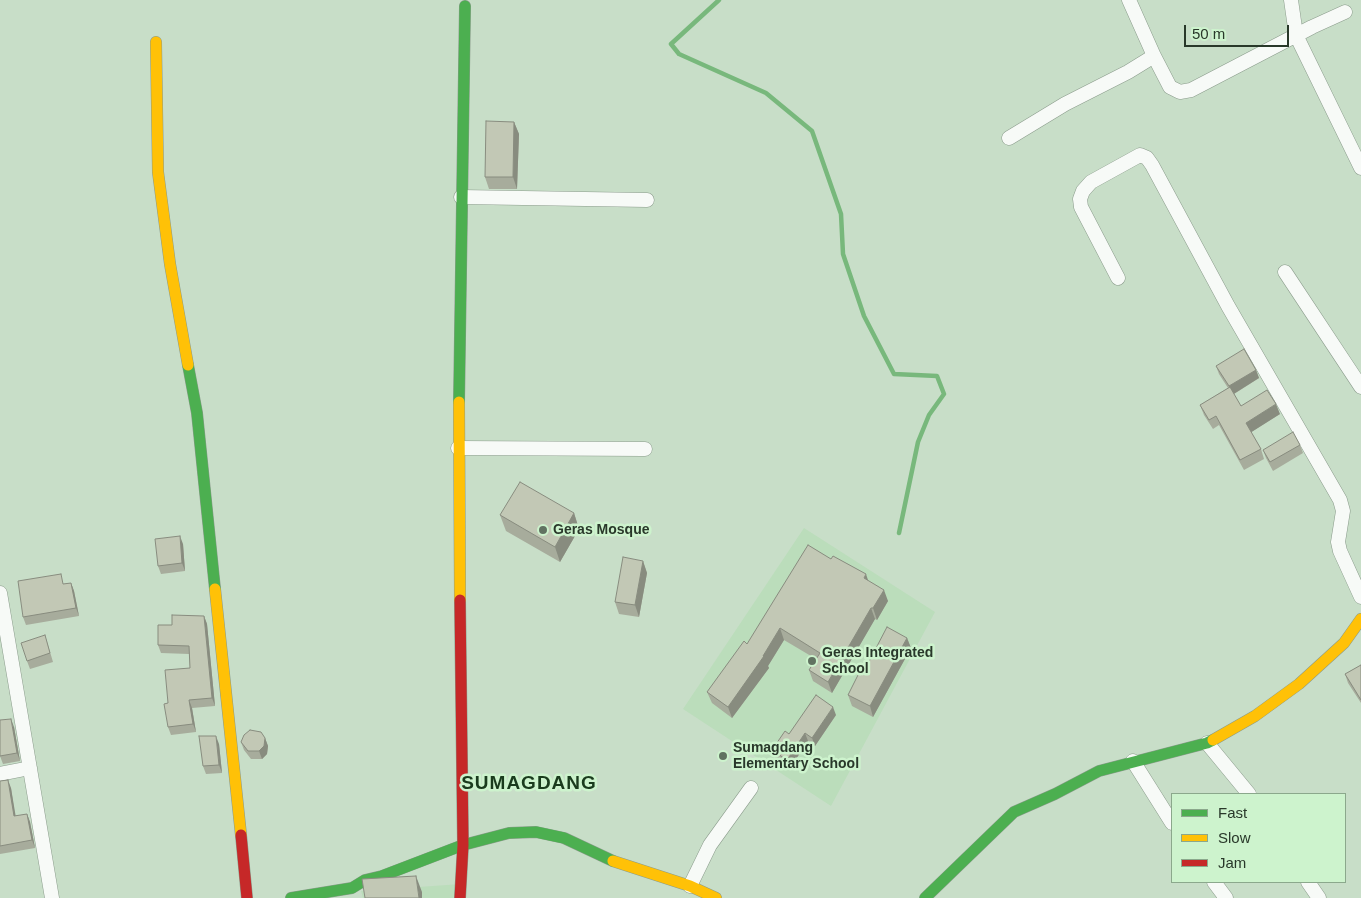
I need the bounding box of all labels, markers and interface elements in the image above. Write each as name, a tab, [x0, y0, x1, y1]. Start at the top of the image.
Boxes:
scale bar	[1186, 15, 1291, 47]
text: 50 m	[1192, 25, 1225, 42]
place label: Geras Mosque	[553, 522, 649, 538]
marker: Geras Mosque	[537, 524, 549, 536]
place label: Geras Integrated School	[822, 645, 933, 678]
marker: Geras Integrated School	[806, 655, 818, 667]
place label: Sumagdang Elementary School	[733, 740, 859, 772]
marker: Sumagdang Elementary School	[717, 750, 729, 762]
district label: SUMAGDANG	[460, 773, 598, 795]
legend	[1171, 793, 1346, 883]
text: Fast	[1218, 804, 1247, 821]
text: Slow	[1218, 829, 1251, 846]
text: Jam	[1218, 854, 1246, 871]

